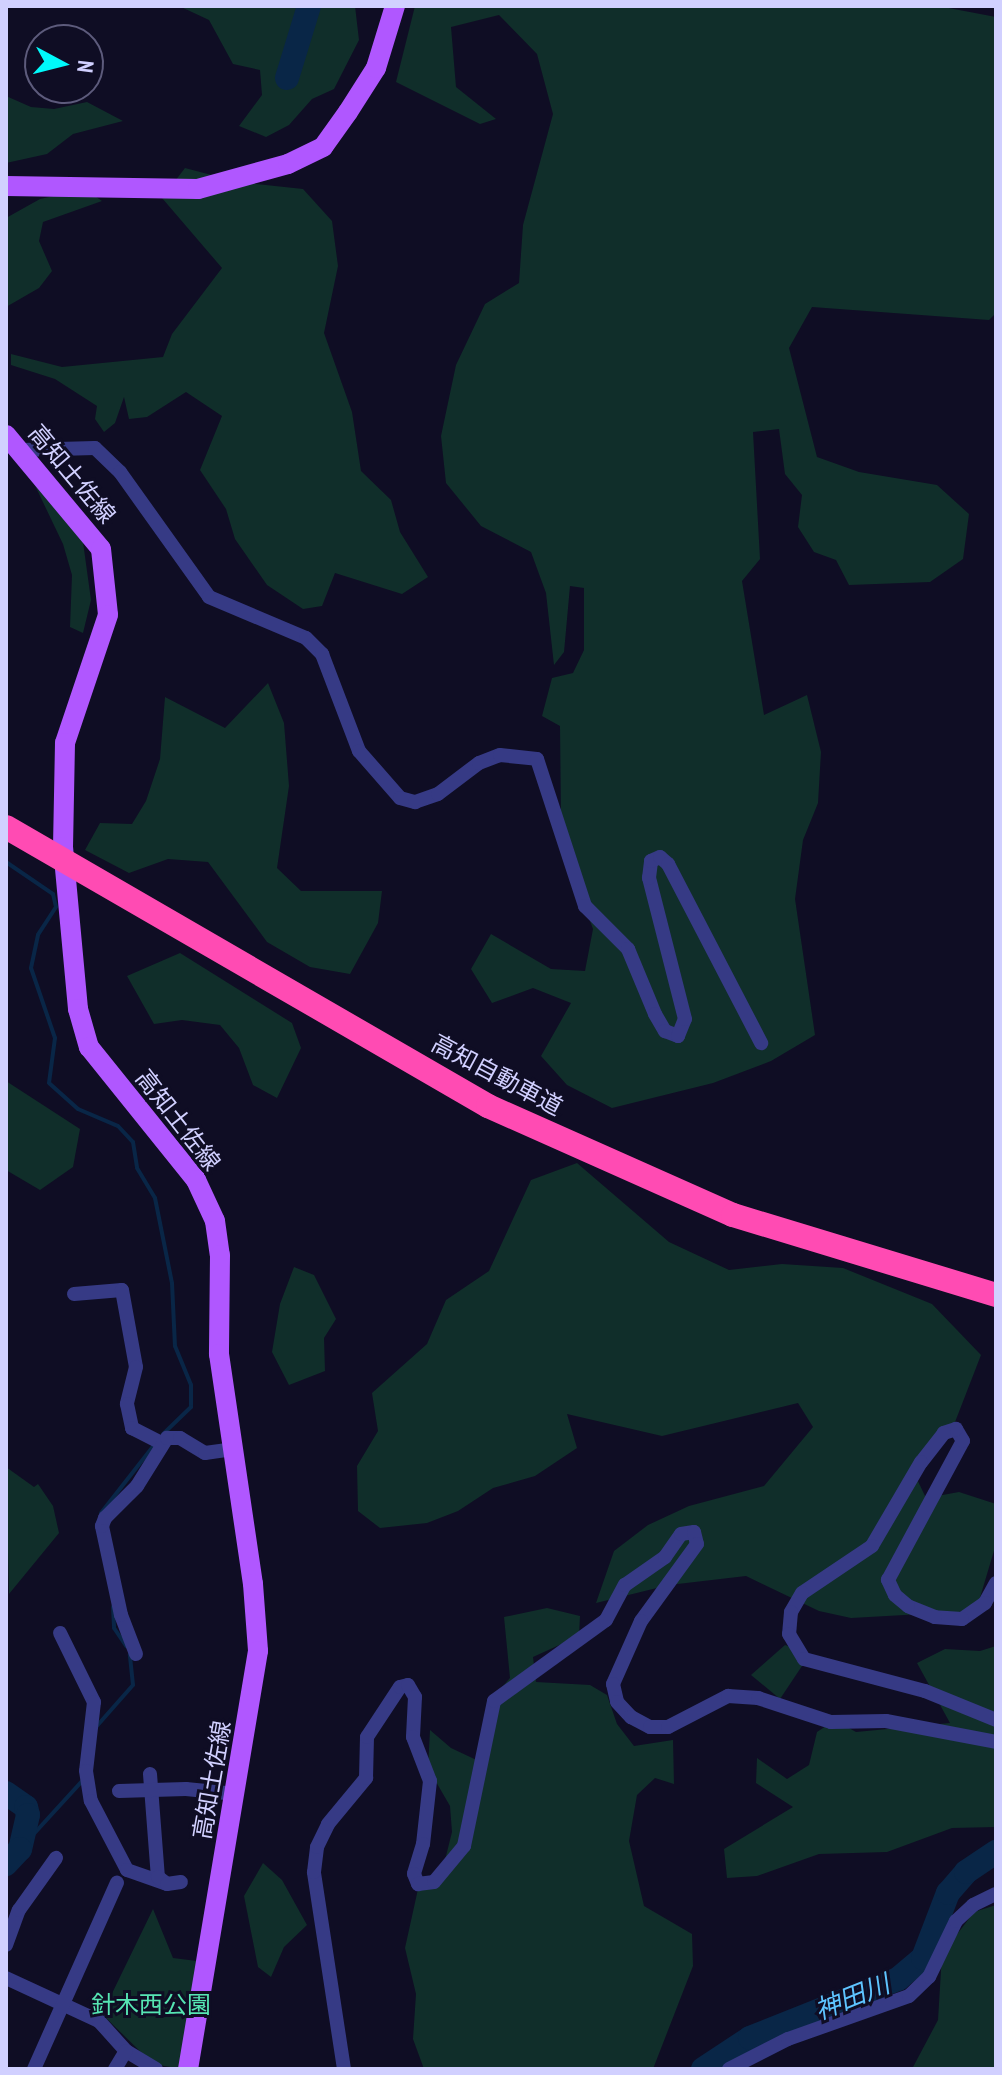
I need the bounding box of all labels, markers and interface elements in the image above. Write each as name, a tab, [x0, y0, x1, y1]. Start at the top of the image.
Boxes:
north arrow	[24, 24, 104, 104]
text: N	[71, 59, 100, 74]
street label: 高知土佐線	[22, 419, 122, 529]
street label: 高知自動車道	[427, 1028, 567, 1122]
street label: 高知土佐線	[130, 1064, 226, 1176]
street label: 高知土佐線	[187, 1718, 237, 1842]
water label: 神田川	[810, 1968, 894, 2026]
park label: 針木西公園	[91, 1991, 211, 2019]

